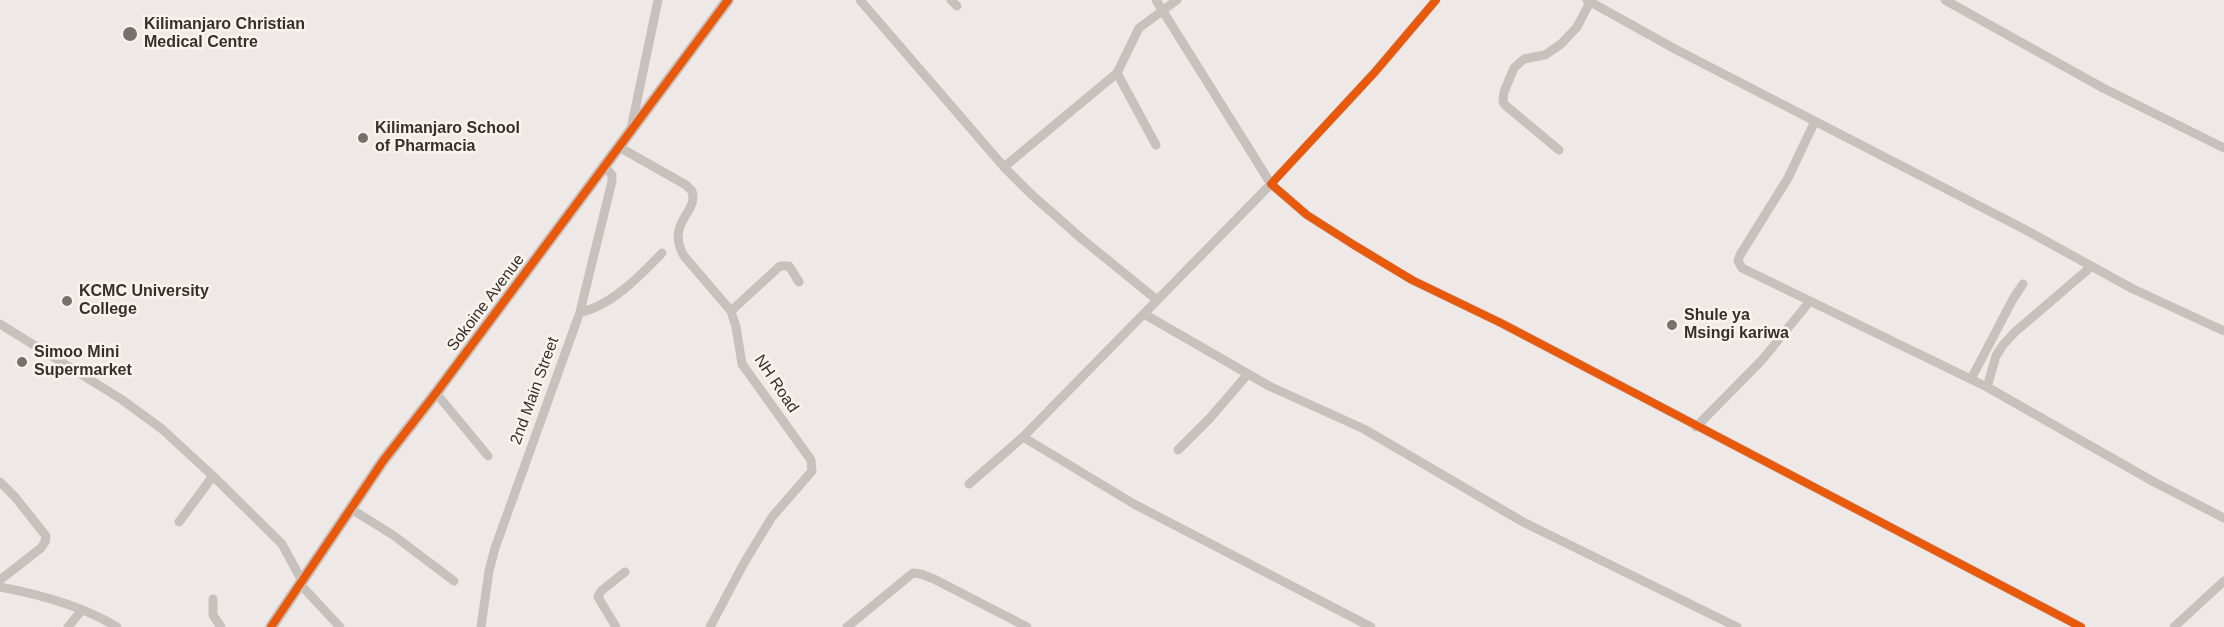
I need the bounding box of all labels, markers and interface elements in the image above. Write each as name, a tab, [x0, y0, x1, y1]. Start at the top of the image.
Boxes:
place label: Kilimanjaro Christian Medical Centre	[144, 15, 305, 53]
marker: Kilimanjaro Christian Medical Centre	[121, 25, 139, 43]
place label: Kilimanjaro School of Pharmacia	[375, 119, 520, 157]
marker: Kilimanjaro School of Pharmacia	[356, 131, 370, 145]
street label: Sokoine Avenue	[443, 251, 529, 355]
place label: KCMC University College	[79, 282, 209, 320]
marker: KCMC University College	[60, 294, 74, 308]
place label: Shule ya Msingi kariwa	[1684, 306, 1789, 344]
marker: Shule ya Msingi kariwa	[1665, 318, 1679, 332]
street label: 2nd Main Street	[507, 335, 563, 447]
place label: Simoo Mini Supermarket	[34, 343, 132, 381]
street label: NH Road	[750, 351, 802, 417]
marker: Simoo Mini Supermarket	[15, 355, 29, 369]

